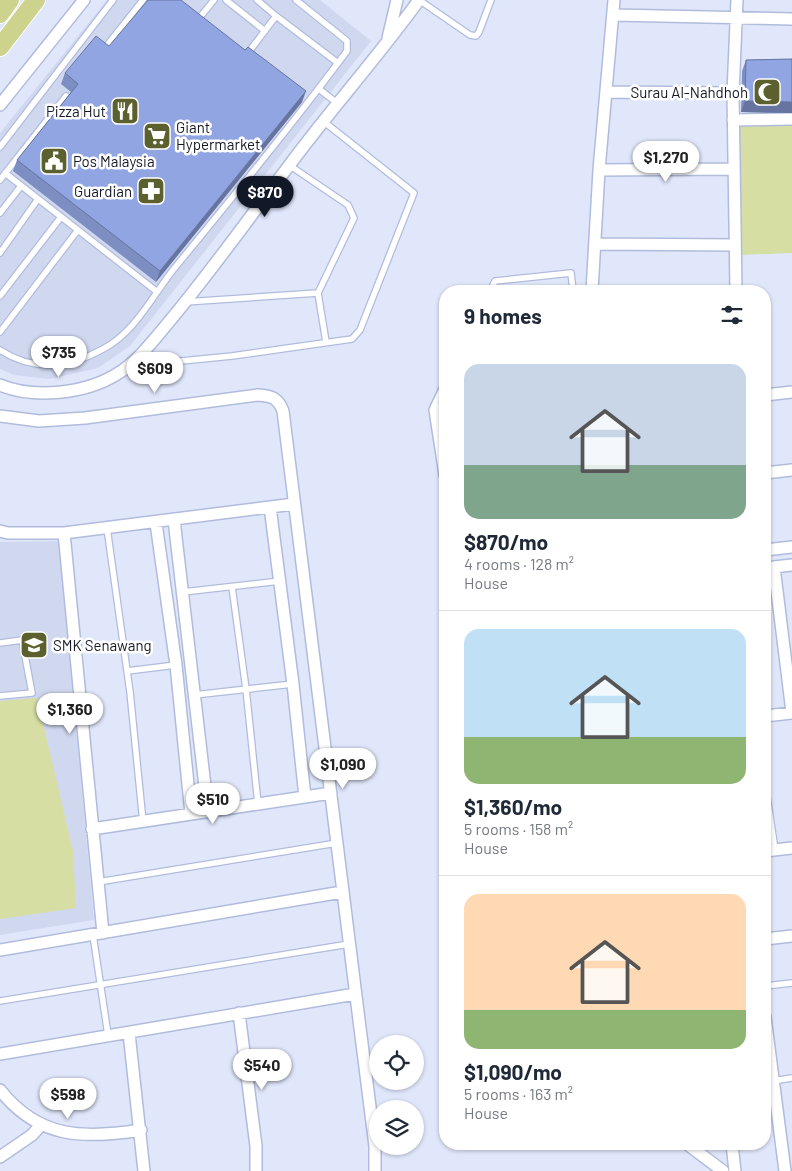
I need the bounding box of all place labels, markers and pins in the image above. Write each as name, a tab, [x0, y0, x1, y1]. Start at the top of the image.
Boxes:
mosque icon: Surau Al-Nahdhoh	[752, 77, 782, 107]
place label: Surau Al-Nahdhoh	[630, 83, 748, 101]
restaurant icon: Pizza Hut	[110, 96, 140, 126]
place label: Pizza Hut	[46, 102, 106, 120]
place label: Giant Hypermarket	[176, 118, 260, 153]
supermarket icon: Giant Hypermarket	[142, 121, 172, 151]
pin: $1,270	[625, 140, 707, 183]
public building icon: Pos Malaysia	[39, 146, 69, 176]
place label: Pos Malaysia	[73, 152, 155, 170]
pharmacy icon: Guardian	[136, 176, 166, 206]
pin: $870	[235, 176, 295, 218]
place label: Guardian	[74, 182, 132, 200]
pin: $735	[29, 336, 89, 378]
pin: $609	[125, 352, 185, 394]
school or university icon: SMK Senawang	[19, 630, 49, 660]
place label: SMK Senawang	[53, 636, 152, 654]
pin: $1,360	[29, 692, 111, 735]
pin: $1,090	[302, 748, 384, 790]
pin: $510	[183, 782, 243, 825]
pin: $540	[232, 1048, 292, 1091]
pin: $598	[38, 1078, 98, 1120]

